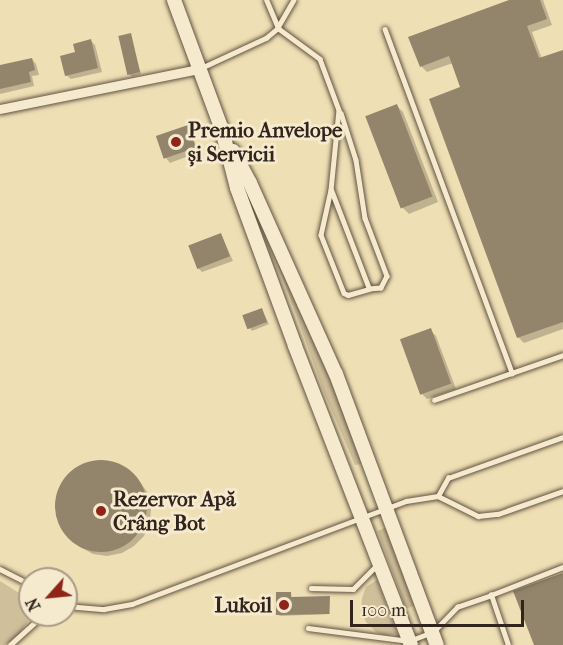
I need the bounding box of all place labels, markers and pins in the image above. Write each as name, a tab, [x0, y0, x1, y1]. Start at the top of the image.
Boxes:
place label: Premio Anvelope și Servicii	[188, 117, 342, 167]
marker: Premio Anvelope și Servicii	[169, 135, 183, 149]
place label: Rezervor Apă Crâng Bot	[113, 486, 236, 536]
marker: Rezervor Apă Crâng Bot	[94, 504, 108, 518]
place label: Lukoil	[214, 592, 272, 618]
marker: Lukoil	[277, 598, 291, 612]

